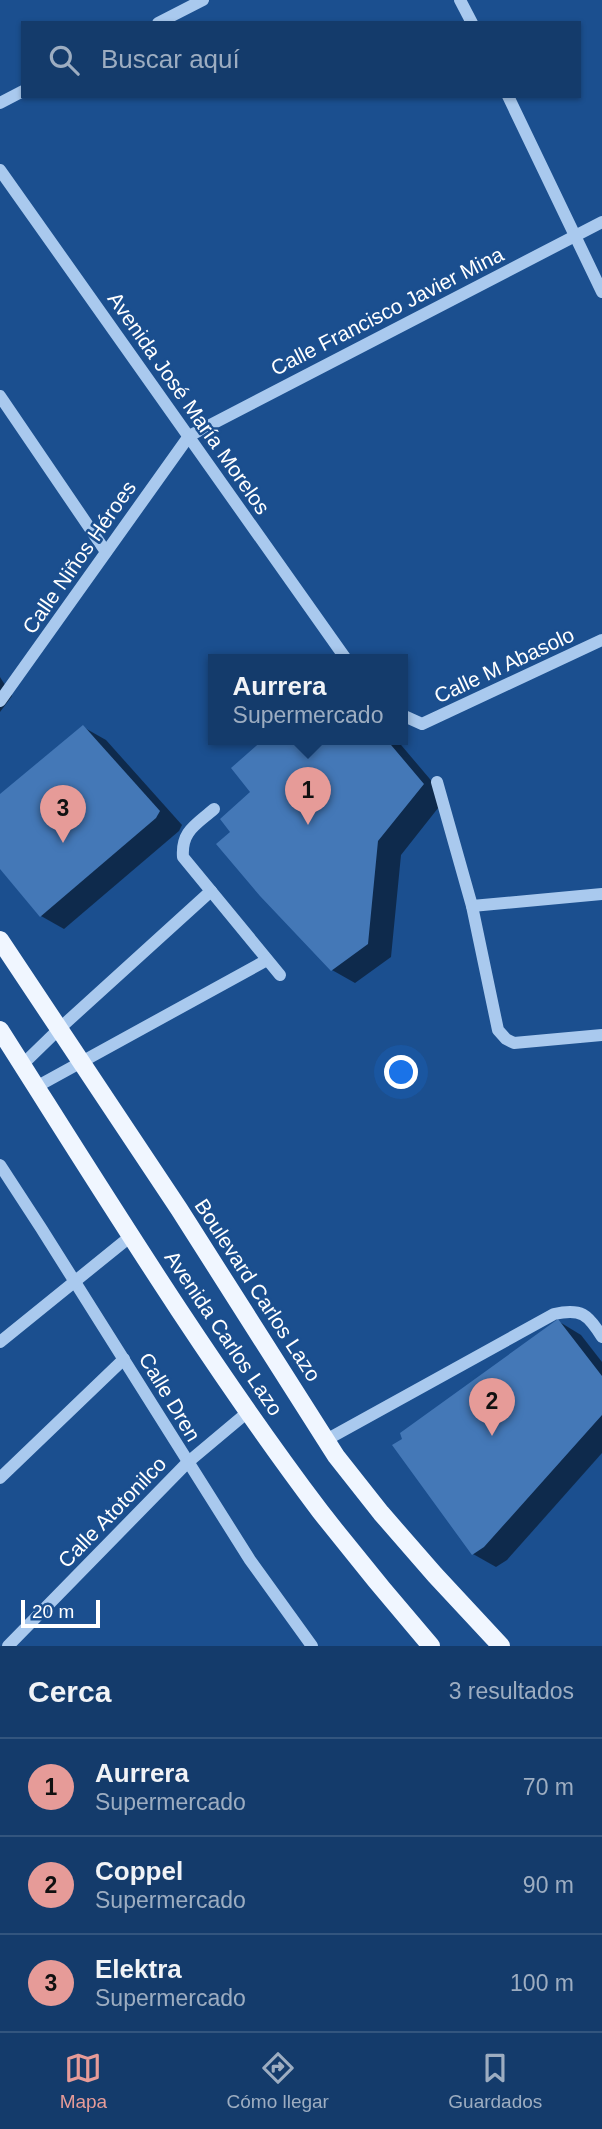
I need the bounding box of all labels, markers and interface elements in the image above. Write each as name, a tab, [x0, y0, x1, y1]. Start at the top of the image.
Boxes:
search box	[21, 21, 581, 98]
icon: search	[45, 41, 83, 79]
text: Buscar aquí	[101, 44, 240, 74]
street label: Calle Francisco Javier Mina	[267, 242, 507, 380]
street label: Avenida José María Morelos	[103, 288, 275, 518]
street label: Calle Niños Héroes	[18, 476, 140, 638]
street label: Calle M Abasolo	[430, 623, 578, 707]
popup	[208, 654, 408, 745]
text: Aurrera	[233, 671, 327, 701]
text: Supermercado	[233, 702, 383, 728]
pin: 1	[285, 767, 331, 825]
pin: 3	[40, 785, 86, 843]
your location	[384, 1055, 418, 1089]
street label: Boulevard Carlos Lazo	[191, 1195, 325, 1385]
street label: Avenida Carlos Lazo	[160, 1246, 288, 1420]
street label: Calle Dren	[135, 1349, 205, 1445]
pin: 2	[469, 1378, 515, 1436]
street label: Calle Atotonilco	[53, 1452, 171, 1572]
scale bar	[21, 1597, 100, 1629]
text: 20 m	[32, 1601, 74, 1622]
text: Cerca	[28, 1675, 111, 1708]
text: 3 resultados	[449, 1678, 574, 1704]
text: Aurrera	[95, 1758, 189, 1788]
text: 1	[45, 1774, 57, 1800]
text: 70 m	[523, 1774, 574, 1800]
text: Supermercado	[95, 1789, 246, 1815]
text: Coppel	[95, 1856, 183, 1886]
text: 2	[45, 1872, 57, 1898]
text: 90 m	[523, 1872, 574, 1898]
text: Supermercado	[95, 1887, 246, 1913]
text: Elektra	[95, 1954, 182, 1984]
text: 3	[45, 1970, 57, 1996]
text: 100 m	[510, 1970, 574, 1996]
text: Supermercado	[95, 1985, 246, 2011]
tab: Mapa	[60, 2049, 107, 2113]
tab: Cómo llegar	[227, 2049, 329, 2113]
tab: Guardados	[448, 2049, 542, 2113]

